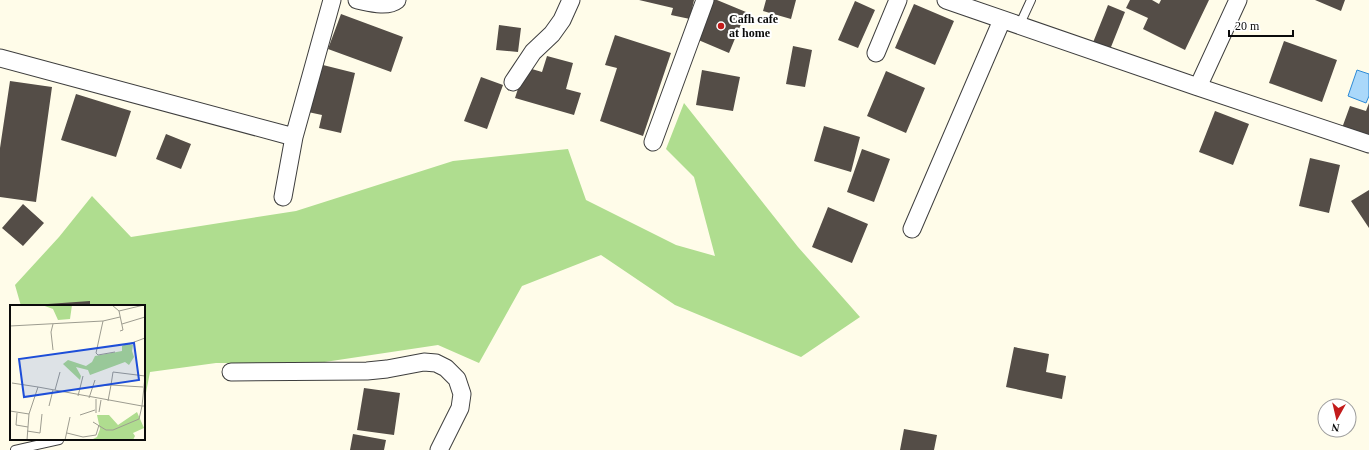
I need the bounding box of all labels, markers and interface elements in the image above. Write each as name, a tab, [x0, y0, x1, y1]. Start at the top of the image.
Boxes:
place label: Cafh cafe at home	[729, 12, 779, 40]
scale bar	[1229, 12, 1293, 38]
text: 20 m	[1235, 19, 1260, 33]
marker: Cafh cafe at home	[716, 21, 726, 31]
inset map	[10, 305, 145, 440]
north arrow	[1317, 398, 1357, 438]
text: N	[1331, 421, 1340, 434]

